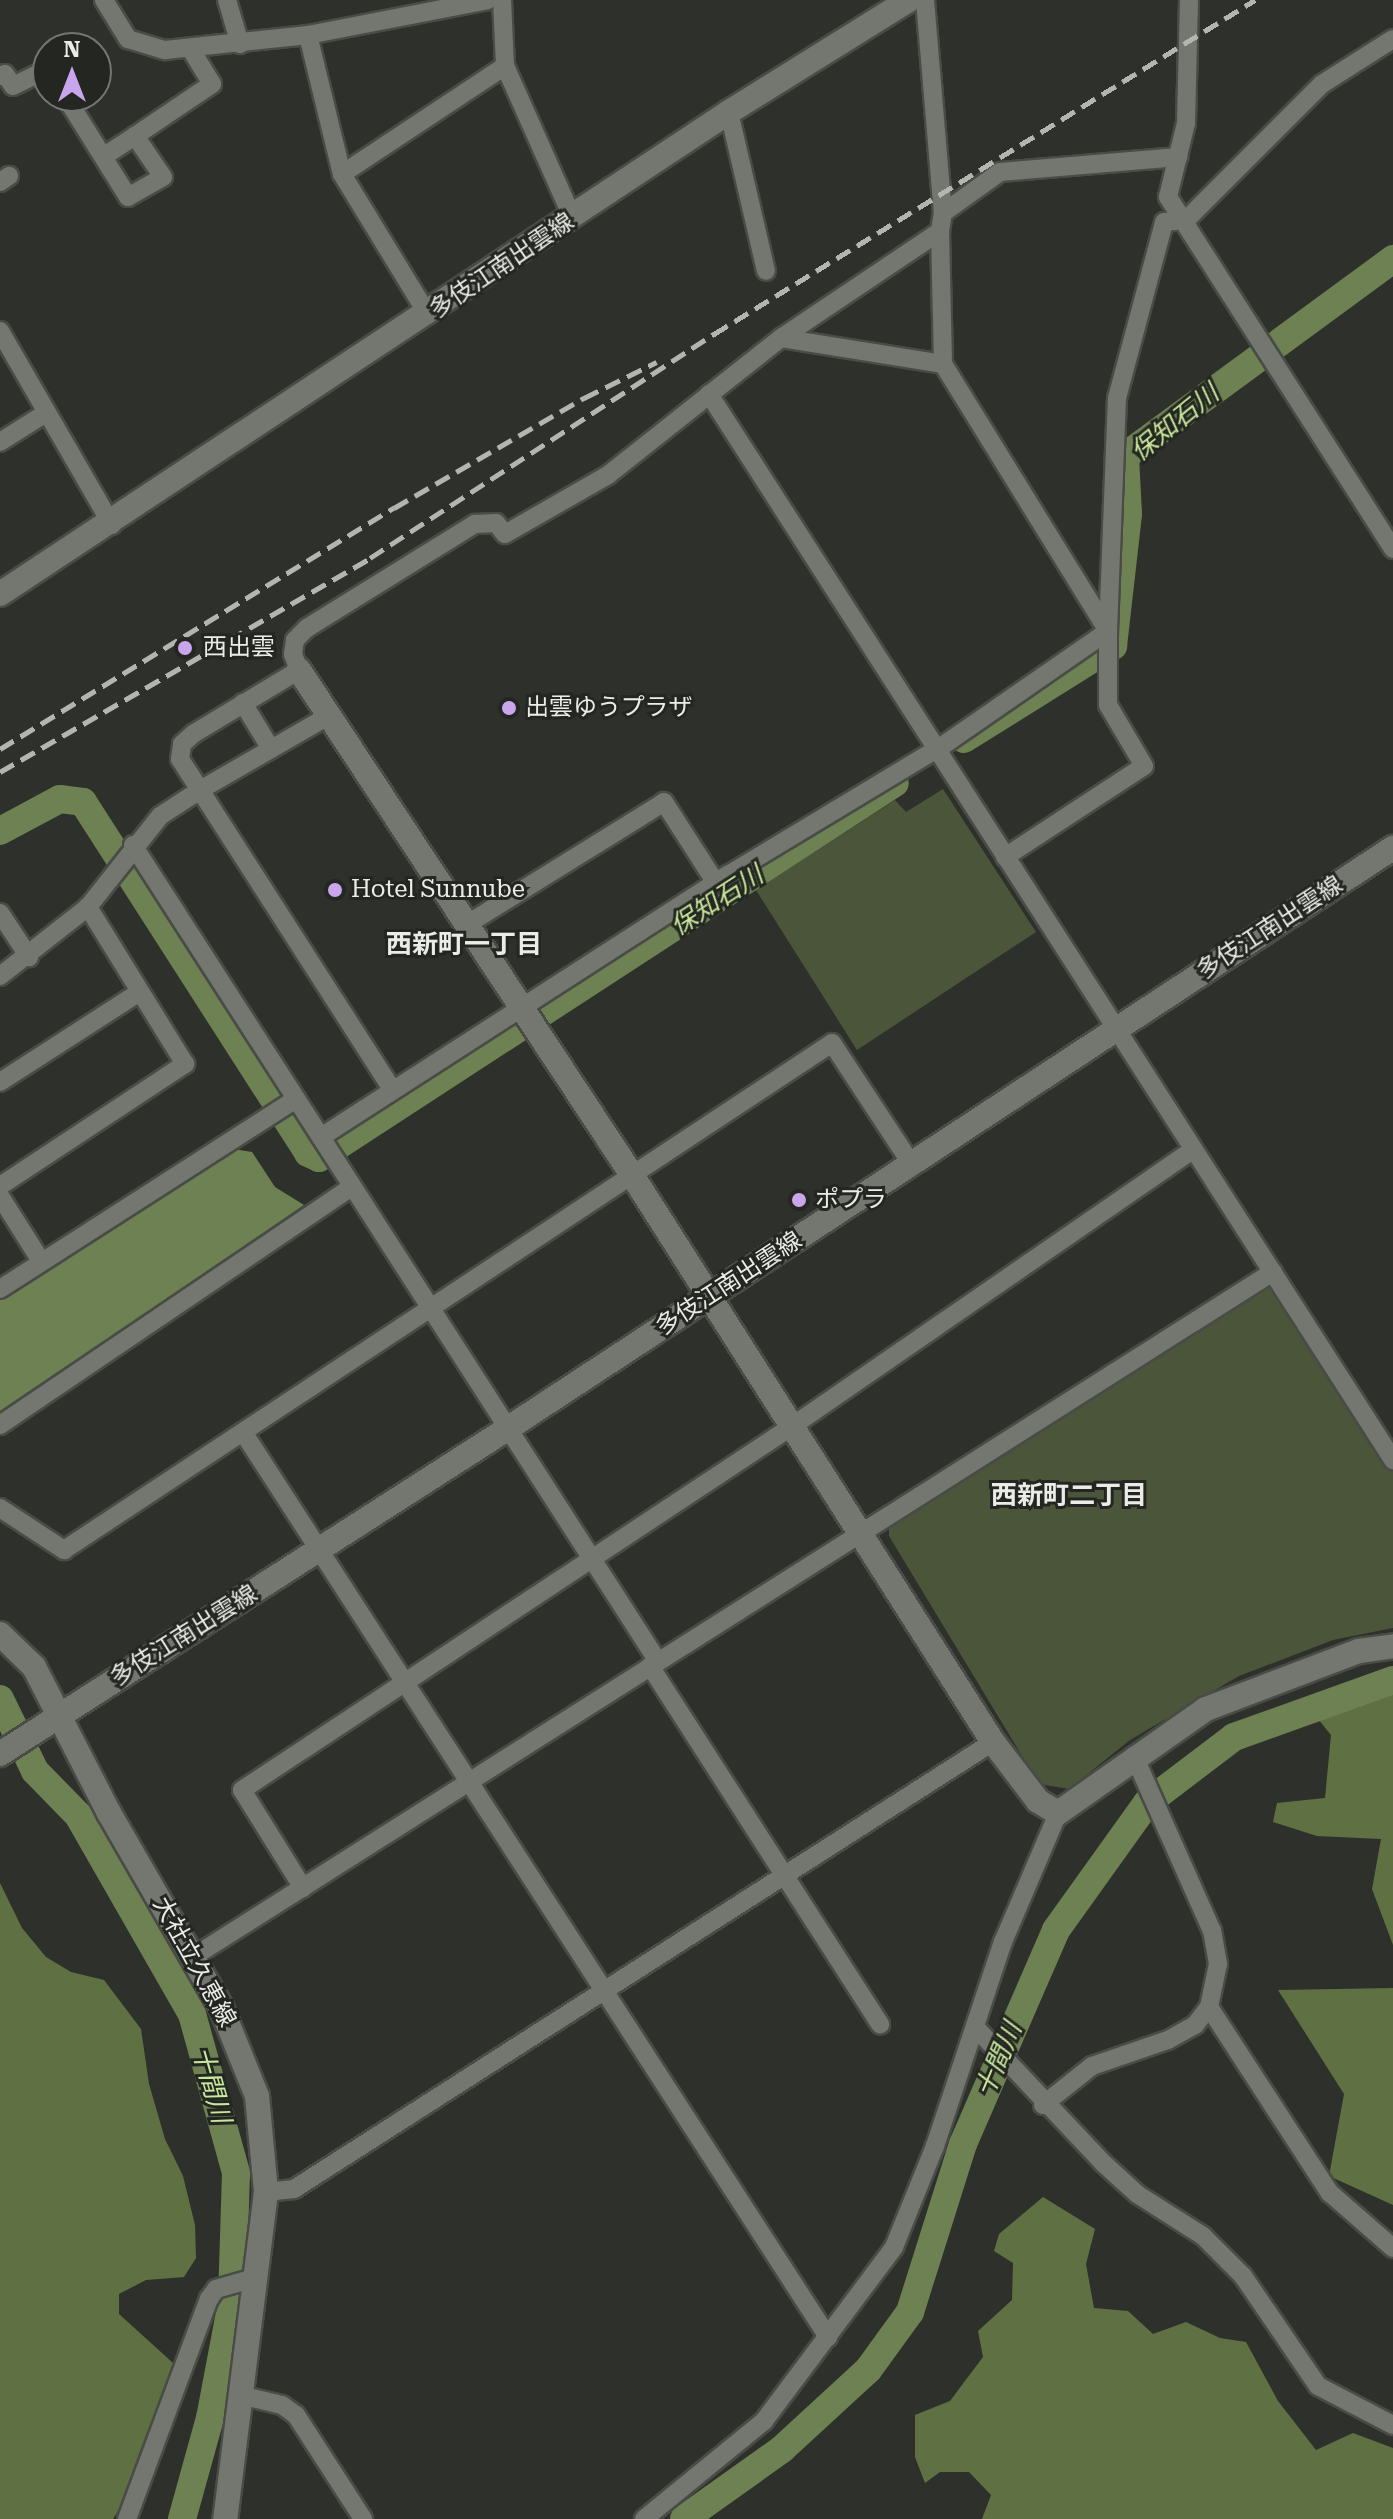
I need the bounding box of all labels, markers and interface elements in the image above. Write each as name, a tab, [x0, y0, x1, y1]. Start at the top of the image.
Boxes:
north arrow	[32, 32, 112, 112]
text: N	[64, 37, 80, 62]
street label: 多伎江南出雲線	[424, 207, 580, 325]
water label: 保知石川	[1125, 378, 1225, 468]
place label: 西出雲	[203, 634, 275, 662]
marker: 西出雲	[174, 637, 196, 659]
place label: 出雲ゆうプラザ	[525, 694, 693, 722]
marker: 出雲ゆうプラザ	[500, 699, 518, 717]
water label: 保知石川	[665, 860, 769, 942]
street label: 多伎江南出雲線	[1192, 870, 1348, 986]
place label: Hotel Sunnube	[351, 876, 525, 904]
marker: Hotel Sunnube	[326, 881, 344, 899]
district label: 西新町一丁目	[386, 929, 542, 961]
place label: ポプラ	[815, 1186, 887, 1214]
marker: ポプラ	[790, 1191, 808, 1209]
street label: 多伎江南出雲線	[651, 1226, 807, 1342]
district label: 西新町二丁目	[991, 1480, 1147, 1512]
street label: 多伎江南出雲線	[105, 1579, 263, 1693]
street label: 大社立久恵線	[146, 1892, 242, 2032]
water label: 十間川	[969, 2018, 1029, 2102]
water label: 十間川	[185, 2043, 237, 2127]

